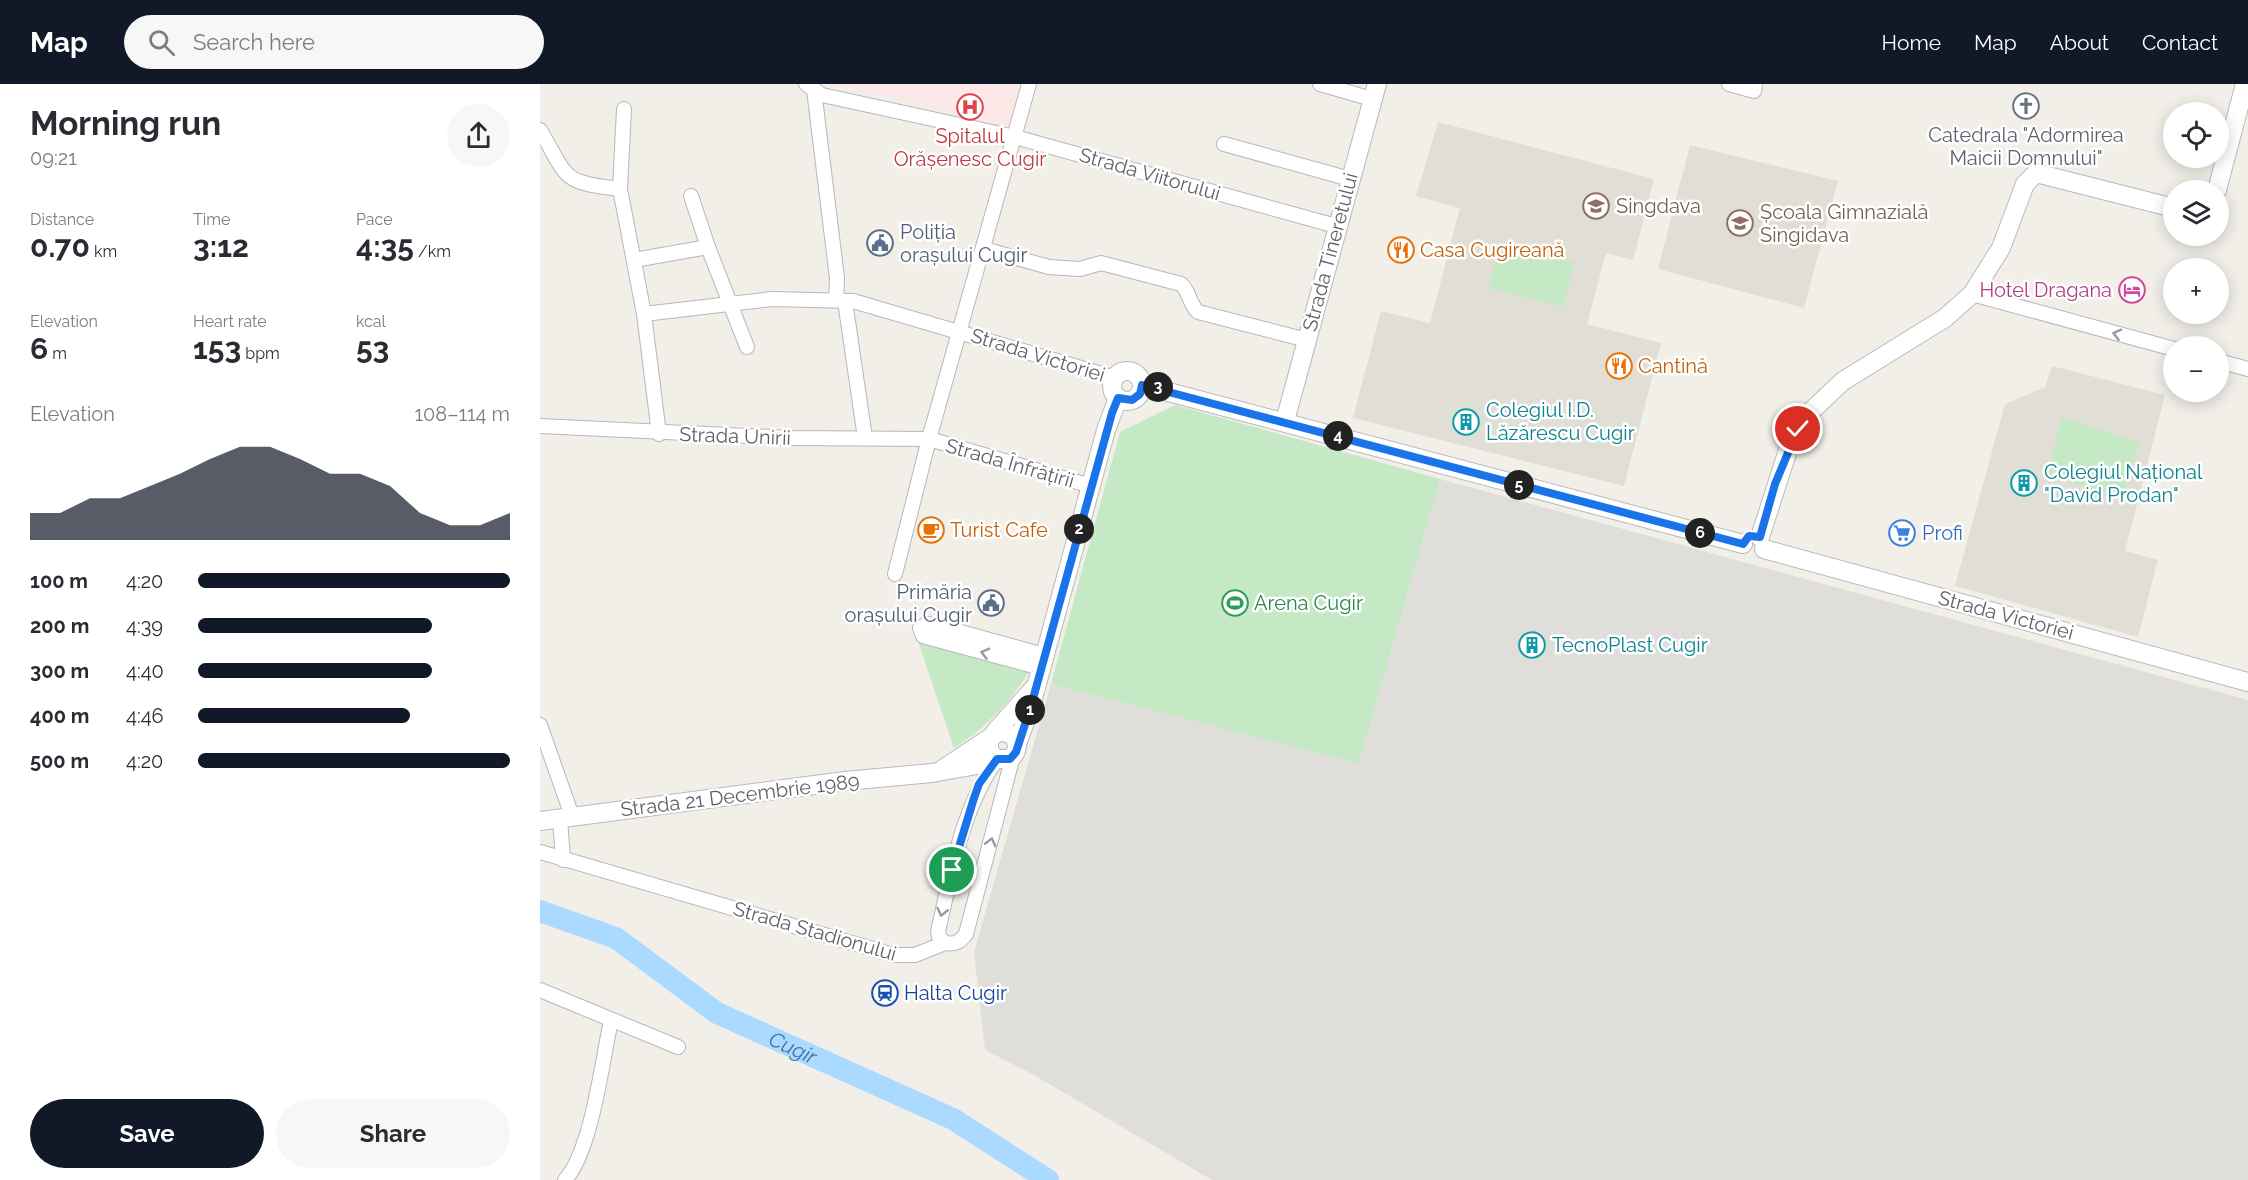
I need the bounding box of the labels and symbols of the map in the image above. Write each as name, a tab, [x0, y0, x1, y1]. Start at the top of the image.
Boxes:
church icon: Catedrala "Adormirea Maicii Domnului"	[2011, 91, 2041, 121]
hospital icon: Spitalul Orășenesc Cugir	[955, 92, 985, 122]
place label: Catedrala "Adormirea Maicii Domnului"	[1928, 123, 2124, 170]
place label: Spitalul Orășenesc Cugir	[894, 124, 1046, 171]
street label: Strada Viitorului	[1077, 142, 1223, 206]
street label: Strada Tineretului	[1297, 170, 1363, 334]
school or university icon: Singdava	[1581, 191, 1611, 221]
place label: Singdava	[1616, 194, 1701, 218]
place label: Școala Gimnazială Singidava	[1760, 200, 1928, 247]
school or university icon: Școala Gimnazială Singidava	[1725, 208, 1755, 238]
place label: Poliția orașului Cugir	[900, 220, 1027, 267]
public building icon: Poliția orașului Cugir	[865, 228, 895, 258]
restaurant icon: Casa Cugireană	[1386, 235, 1416, 265]
place label: Casa Cugireană	[1420, 238, 1565, 262]
hotel icon: Hotel Dragana	[2117, 275, 2147, 305]
place label: Hotel Dragana	[1979, 278, 2112, 302]
street label: Strada Victoriei	[968, 323, 1108, 387]
one-way arrow	[2112, 328, 2122, 341]
restaurant icon: Cantină	[1604, 351, 1634, 381]
place label: Cantină	[1638, 354, 1708, 378]
pin: 3	[1143, 372, 1173, 402]
place label: Colegiul I.D. Lăzărescu Cugir	[1486, 398, 1635, 445]
pin	[1772, 403, 1823, 454]
building icon: Colegiul I.D. Lăzărescu Cugir	[1451, 407, 1481, 437]
pin: 4	[1323, 421, 1353, 451]
street label: Strada Unirii	[679, 422, 791, 450]
street label: Strada Înfrățirii	[943, 433, 1077, 493]
place label: Colegiul Național "David Prodan"	[2044, 460, 2203, 507]
building icon: Colegiul Național "David Prodan"	[2009, 468, 2039, 498]
pin: 5	[1504, 470, 1534, 500]
pin: 2	[1064, 514, 1094, 544]
cafe icon: Turist Cafe	[916, 515, 946, 545]
place label: Turist Cafe	[950, 518, 1048, 542]
pin: 6	[1685, 518, 1715, 548]
supermarket icon: Profi	[1887, 518, 1917, 548]
place label: Profi	[1922, 521, 1963, 545]
place label: Primăria orașului Cugir	[845, 580, 972, 627]
street label: Strada Victoriei	[1936, 585, 2076, 645]
public building icon: Primăria orașului Cugir	[976, 588, 1006, 618]
sports icon: Arena Cugir	[1220, 588, 1250, 618]
place label: Arena Cugir	[1254, 591, 1363, 615]
building icon: TecnoPlast Cugir	[1517, 630, 1547, 660]
place label: TecnoPlast Cugir	[1552, 633, 1708, 657]
one-way arrow	[981, 648, 991, 660]
pin: 1	[1015, 695, 1045, 725]
street label: Strada 21 Decembrie 1989	[619, 768, 861, 822]
one-way arrow	[984, 837, 996, 847]
pin	[926, 844, 977, 895]
street label: Strada Stadionului	[731, 896, 899, 966]
one-way arrow	[937, 906, 950, 916]
station icon: Halta Cugir	[870, 978, 900, 1008]
place label: Halta Cugir	[904, 981, 1007, 1005]
water label: Cugir	[765, 1026, 822, 1069]

